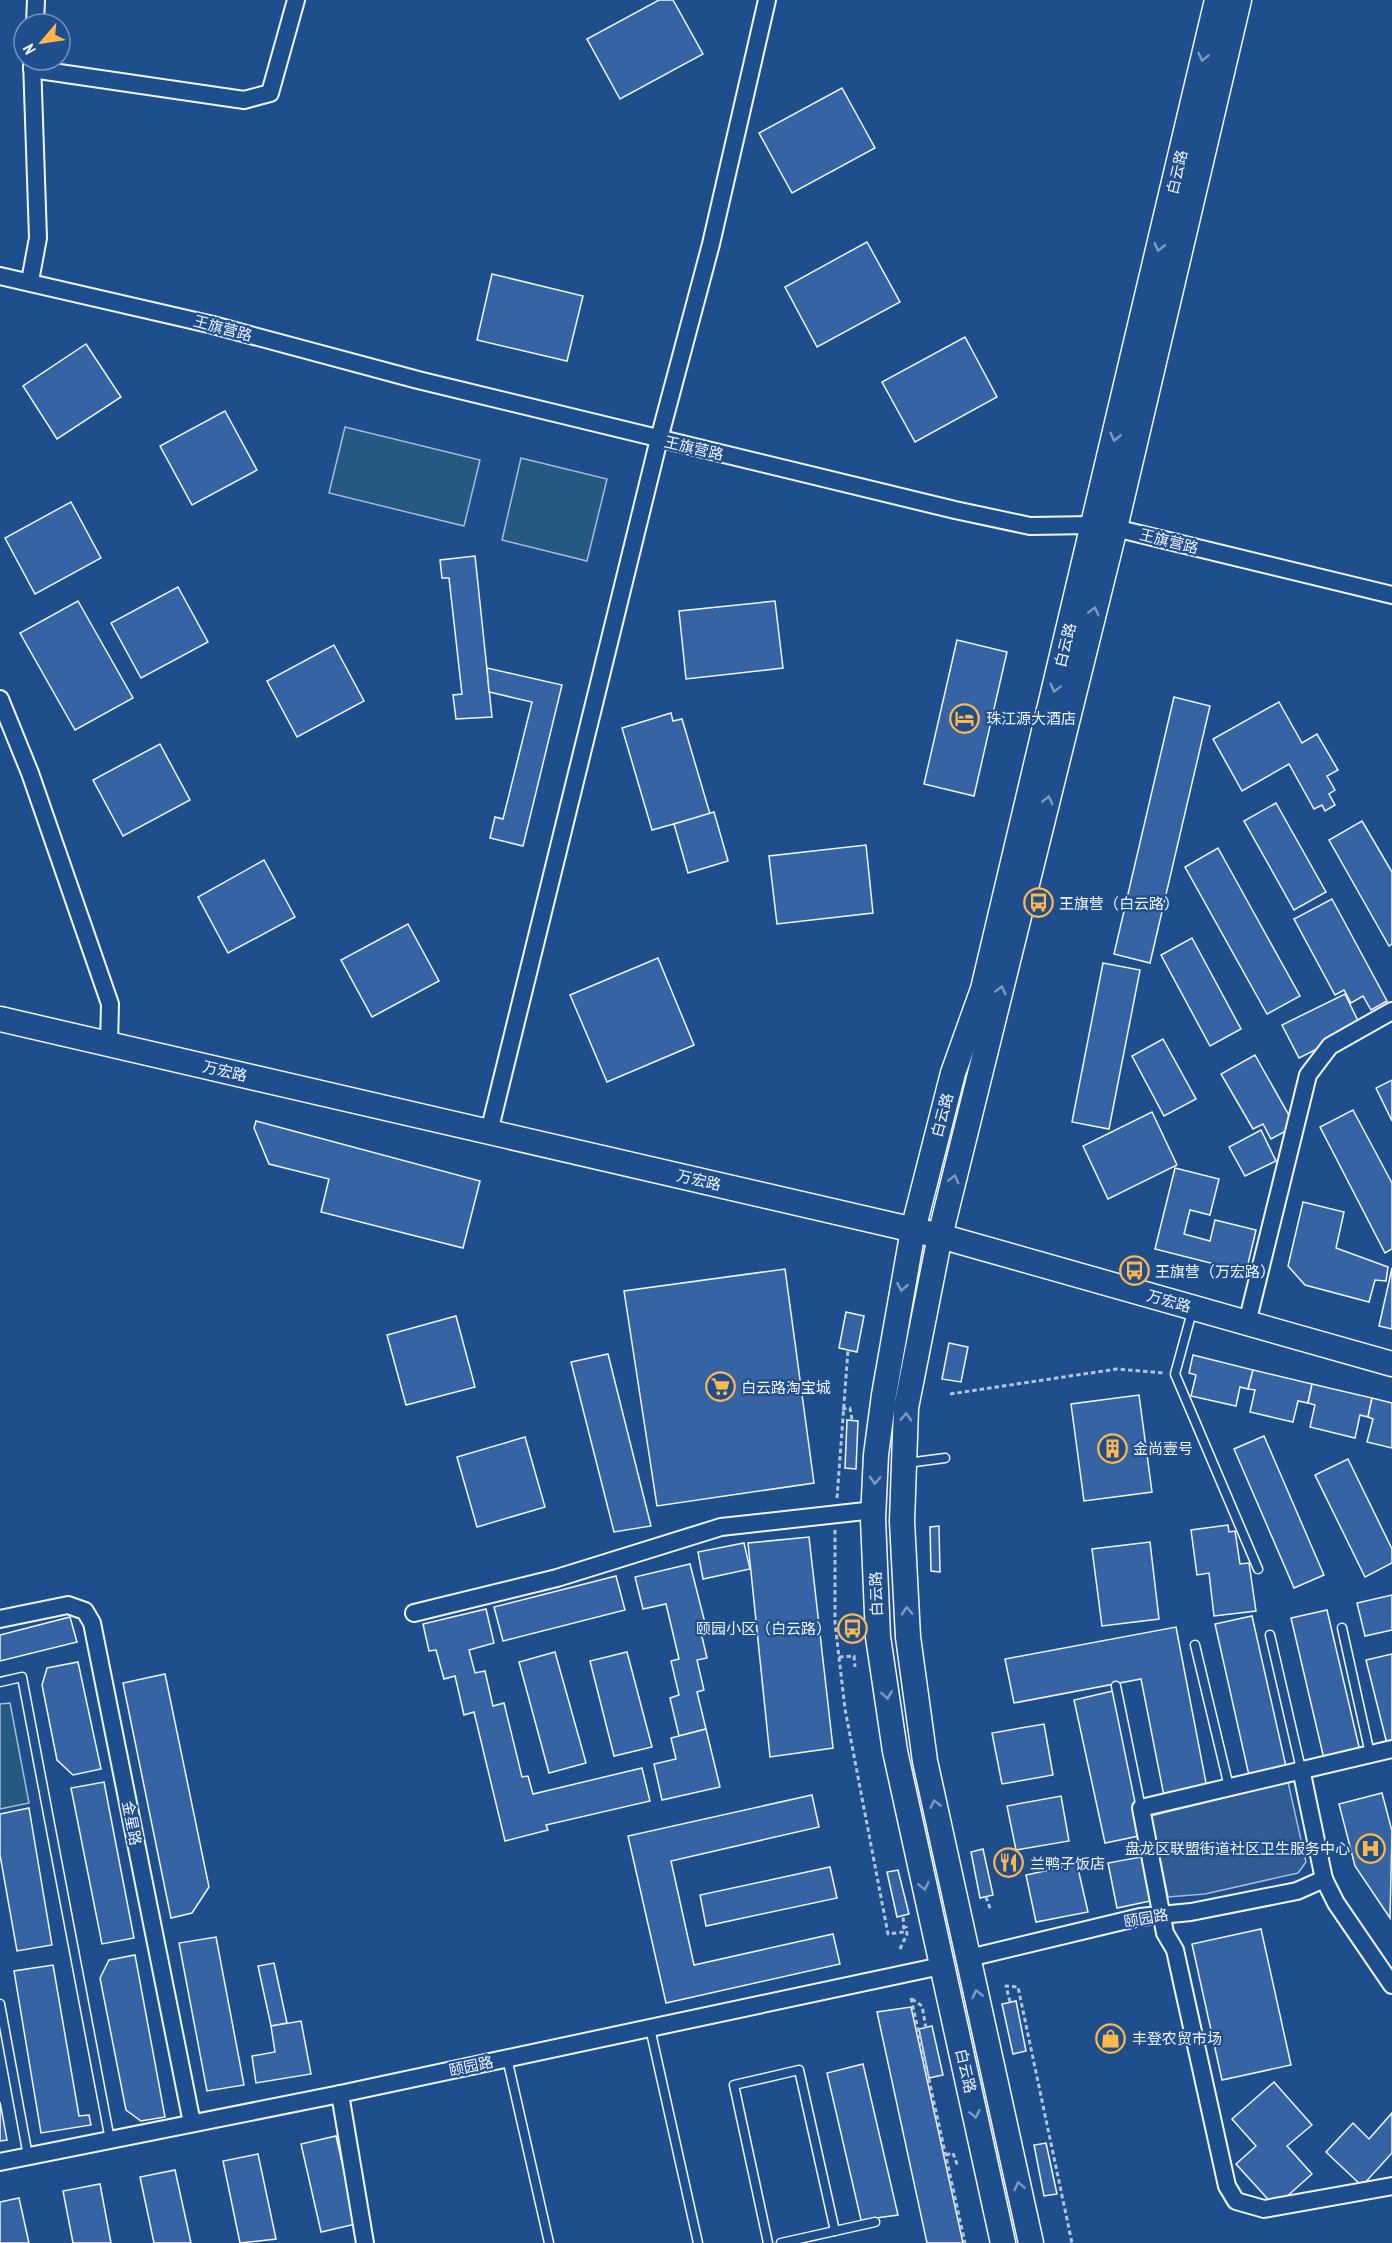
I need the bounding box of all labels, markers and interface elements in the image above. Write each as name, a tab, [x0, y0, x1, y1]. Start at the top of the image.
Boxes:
north arrow	[12, 12, 72, 72]
text: N	[18, 41, 40, 58]
one-way arrow	[1198, 52, 1211, 62]
street label: 白云路	[1163, 148, 1191, 196]
one-way arrow	[1154, 242, 1167, 252]
street label: 王旗营路	[192, 311, 254, 345]
street label: 王旗营路	[663, 432, 725, 464]
one-way arrow	[1109, 432, 1122, 442]
street label: 王旗营路	[1138, 525, 1200, 557]
one-way arrow	[1087, 606, 1100, 616]
street label: 白云路	[1050, 621, 1080, 669]
one-way arrow	[1050, 683, 1063, 693]
hotel icon: 珠江源大酒店	[949, 702, 981, 734]
place label: 珠江源大酒店	[986, 709, 1076, 728]
one-way arrow	[1040, 796, 1053, 806]
bus stop icon: 王旗营（白云路）	[1022, 887, 1054, 919]
place label: 王旗营（白云路）	[1059, 894, 1179, 913]
one-way arrow	[993, 985, 1006, 995]
street label: 万宏路	[201, 1057, 249, 1085]
street label: 白云路	[927, 1091, 957, 1139]
street label: 万宏路	[675, 1166, 723, 1194]
one-way arrow	[947, 1174, 960, 1184]
bus stop icon: 王旗营（万宏路）	[1118, 1255, 1150, 1287]
place label: 王旗营（万宏路）	[1155, 1262, 1275, 1281]
one-way arrow	[896, 1282, 909, 1292]
street label: 万宏路	[1145, 1286, 1193, 1316]
supermarket icon: 白云路淘宝城	[704, 1371, 736, 1403]
place label: 白云路淘宝城	[741, 1378, 831, 1397]
one-way arrow	[899, 1412, 912, 1421]
building icon: 金尚壹号	[1096, 1432, 1128, 1464]
place label: 金尚壹号	[1133, 1439, 1193, 1458]
one-way arrow	[869, 1476, 882, 1485]
street label: 白云路	[866, 1571, 886, 1617]
one-way arrow	[901, 1607, 914, 1616]
bus stop icon: 颐园小区（白云路）	[836, 1612, 868, 1644]
place label: 颐园小区（白云路）	[696, 1619, 831, 1638]
one-way arrow	[880, 1690, 893, 1700]
street label: 金星路	[118, 1799, 146, 1847]
one-way arrow	[929, 1799, 942, 1809]
hospital icon: 盘龙区联盟街道社区卫生服务中心	[1355, 1832, 1387, 1864]
place label: 盘龙区联盟街道社区卫生服务中心	[1125, 1839, 1350, 1858]
restaurant icon: 兰鸭子饭店	[993, 1847, 1025, 1879]
place label: 兰鸭子饭店	[1030, 1854, 1105, 1873]
one-way arrow	[917, 1881, 930, 1891]
street label: 颐园路	[1122, 1905, 1170, 1931]
one-way arrow	[971, 1990, 984, 2000]
shop icon: 丰登农贸市场	[1095, 2022, 1127, 2054]
place label: 丰登农贸市场	[1132, 2029, 1222, 2048]
street label: 白云路	[952, 2047, 980, 2095]
street label: 颐园路	[447, 2052, 495, 2080]
one-way arrow	[968, 2109, 981, 2119]
one-way arrow	[1013, 2181, 1026, 2191]

